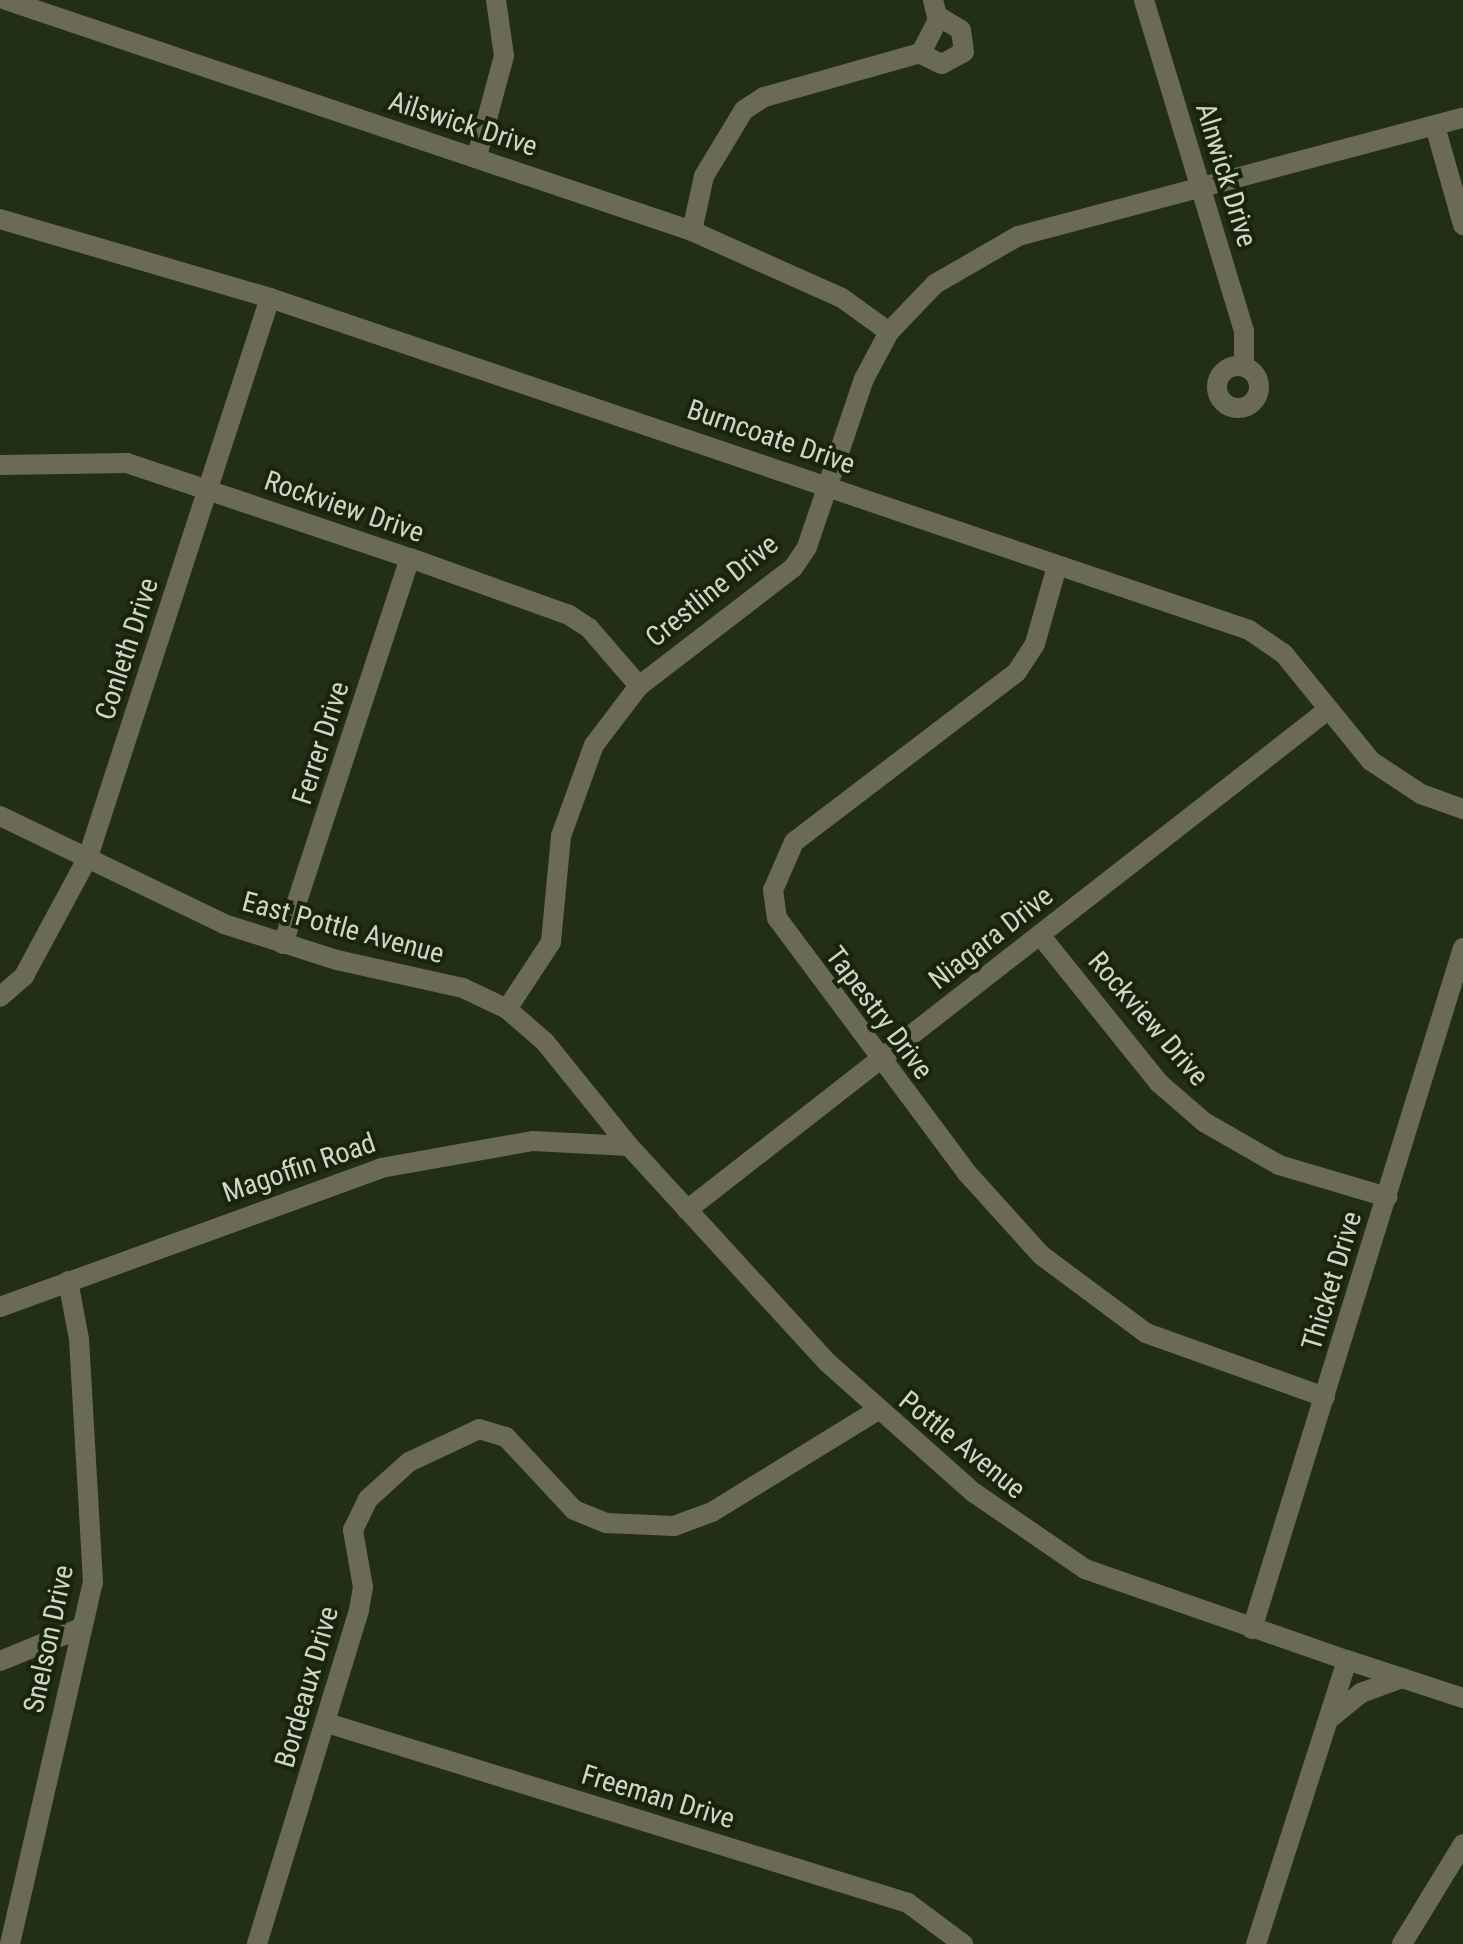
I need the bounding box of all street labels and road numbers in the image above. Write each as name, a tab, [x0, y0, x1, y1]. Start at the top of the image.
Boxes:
street label: Ailswick Drive	[384, 84, 542, 164]
street label: Alnwick Drive	[1188, 99, 1264, 251]
street label: Burncoate Drive	[683, 393, 859, 481]
street label: Rockview Drive	[260, 464, 428, 550]
street label: Crestline Drive	[639, 528, 785, 654]
street label: Conleth Drive	[88, 574, 166, 724]
street label: Ferrer Drive	[285, 677, 357, 809]
street label: Niagara Drive	[922, 879, 1060, 997]
street label: East Pottle Avenue	[239, 885, 447, 971]
street label: Tapestry Drive	[818, 940, 940, 1086]
street label: Rockview Drive	[1081, 945, 1215, 1093]
street label: Magoffin Road	[218, 1126, 380, 1210]
street label: Thicket Drive	[1295, 1207, 1369, 1355]
street label: Pottle Avenue	[892, 1384, 1032, 1506]
street label: Snelson Drive	[17, 1562, 81, 1716]
street label: Bordeaux Drive	[268, 1603, 346, 1771]
street label: Freeman Drive	[578, 1758, 738, 1836]

